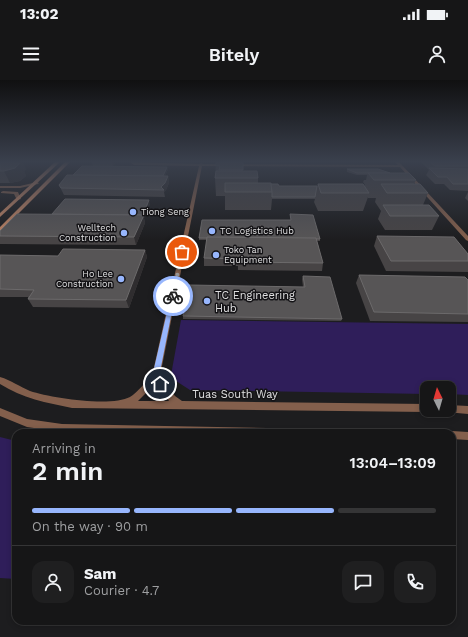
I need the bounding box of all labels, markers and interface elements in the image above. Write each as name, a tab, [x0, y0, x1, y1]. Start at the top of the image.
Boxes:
text: 13:02	[20, 5, 59, 23]
icon: menu	[20, 43, 42, 65]
icon: person	[426, 43, 448, 65]
text: Bitely	[209, 44, 259, 65]
marker: Tiong Seng	[128, 207, 138, 217]
place label: Tiong Seng	[141, 207, 189, 217]
place label: Welltech Construction	[59, 223, 116, 243]
marker: TC Logistics Hub	[207, 226, 217, 236]
place label: TC Logistics Hub	[220, 226, 294, 236]
marker: Welltech Construction	[119, 228, 129, 238]
pin	[165, 235, 199, 269]
icon: bag	[171, 241, 193, 263]
place label: Toko Tan Equipment	[224, 245, 272, 265]
marker: Toko Tan Equipment	[211, 250, 221, 260]
place label: Ho Lee Construction	[56, 269, 113, 289]
marker: Ho Lee Construction	[116, 274, 126, 284]
courier	[153, 276, 193, 316]
icon: bike	[162, 285, 184, 307]
place label: TC Engineering Hub	[215, 289, 295, 315]
marker: TC Engineering Hub	[202, 296, 212, 306]
pin	[143, 367, 177, 401]
icon: home	[149, 373, 171, 395]
north arrow	[420, 381, 456, 417]
map controls	[420, 381, 456, 417]
street label: Tuas South Way	[192, 388, 278, 401]
text: Arriving in	[32, 441, 96, 456]
text: 13:04–13:09	[349, 454, 436, 472]
text: 2 min	[32, 456, 103, 486]
text: On the way · 90 m	[32, 519, 148, 534]
button: person	[32, 561, 74, 603]
button: chat	[342, 561, 384, 603]
button: phone	[394, 561, 436, 603]
text: Sam	[84, 565, 116, 583]
text: Courier · 4.7	[84, 583, 159, 598]

